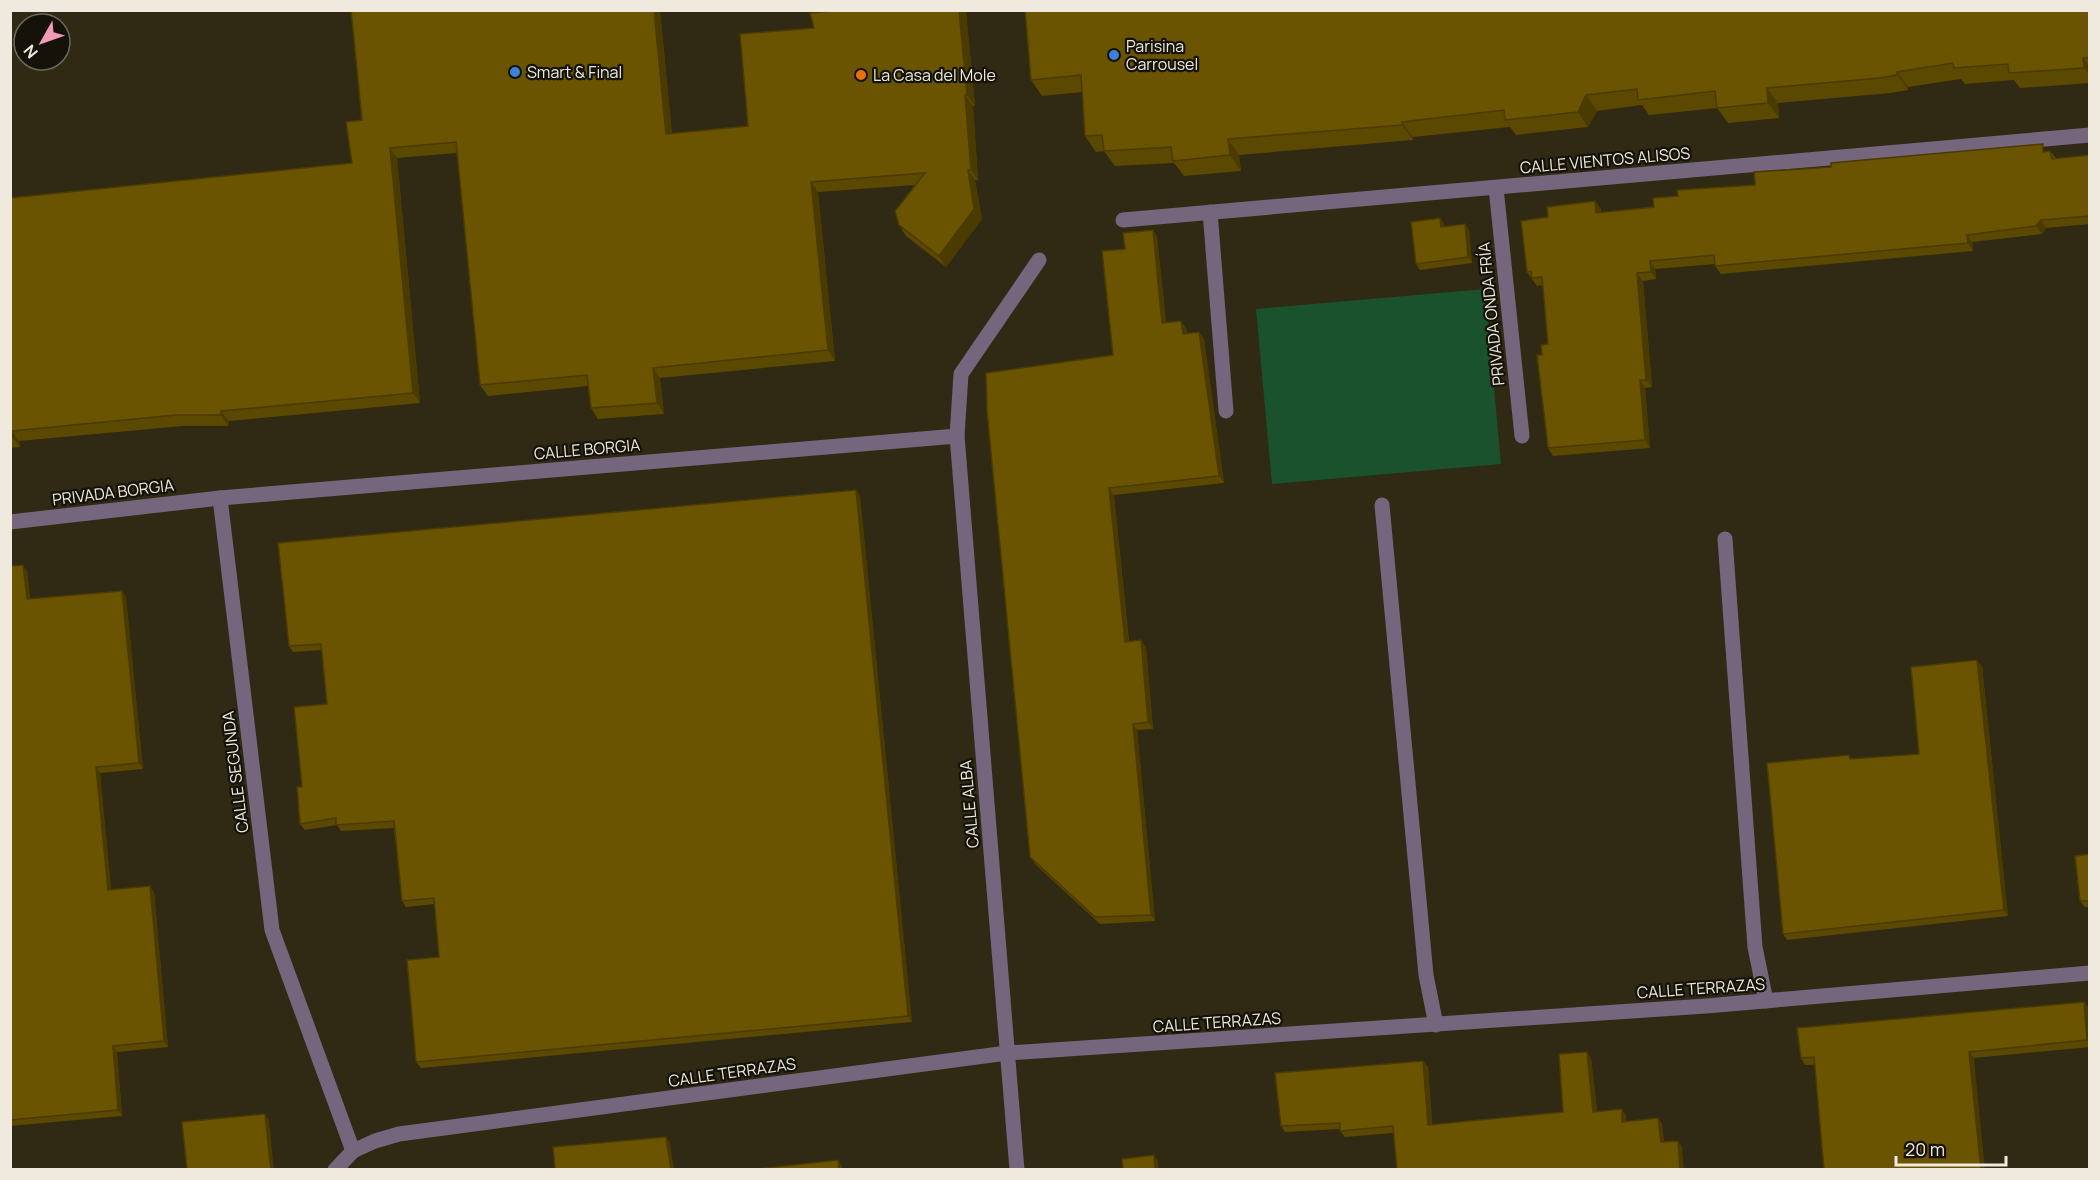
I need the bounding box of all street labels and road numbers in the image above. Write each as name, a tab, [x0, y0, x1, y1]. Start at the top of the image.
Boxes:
street label: CALLE VIENTOS ALISOS	[1519, 142, 1691, 178]
street label: PRIVADA ONDA FRÍA	[1473, 241, 1509, 387]
street label: CALLE BORGIA	[533, 433, 641, 465]
street label: PRIVADA BORGIA	[51, 474, 175, 510]
street label: CALLE SEGUNDA	[217, 710, 253, 834]
street label: CALLE ALBA	[954, 759, 984, 849]
street label: CALLE TERRAZAS	[1636, 973, 1766, 1003]
street label: CALLE TERRAZAS	[1152, 1007, 1282, 1037]
street label: CALLE TERRAZAS	[667, 1052, 797, 1092]

